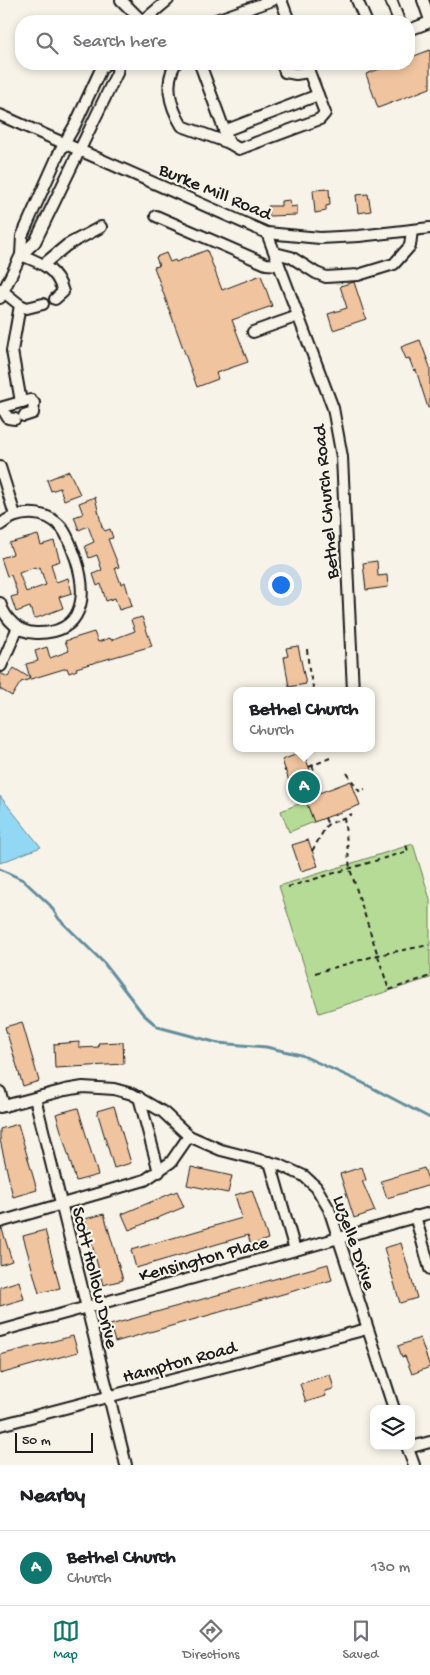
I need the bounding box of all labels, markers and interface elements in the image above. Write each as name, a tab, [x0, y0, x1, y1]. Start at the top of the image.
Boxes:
search box	[15, 15, 415, 70]
icon: search	[33, 29, 61, 57]
text: Search here	[73, 31, 167, 54]
street label: Burke Mill Road	[154, 159, 276, 228]
street label: Bethel Church Road	[309, 422, 346, 581]
your location	[268, 572, 294, 598]
popup	[233, 687, 375, 752]
text: Bethel Church	[250, 699, 358, 722]
text: Church	[250, 722, 294, 741]
pin: A	[288, 768, 320, 806]
street label: Luzelle Drive	[326, 1193, 380, 1293]
street label: Scott Hollow Drive	[65, 1205, 122, 1351]
street label: Kensington Place	[137, 1232, 271, 1289]
street label: Hampton Road	[120, 1337, 241, 1390]
map controls	[370, 1405, 415, 1450]
button: layers	[370, 1405, 415, 1450]
scale bar	[15, 1430, 92, 1453]
text: 50 m	[22, 1433, 51, 1450]
text: Nearby	[20, 1485, 85, 1510]
text: Bethel Church	[67, 1547, 176, 1570]
text: A	[31, 1559, 41, 1578]
text: 130 m	[371, 1559, 410, 1578]
text: Church	[67, 1570, 111, 1589]
tab: Map	[52, 1617, 80, 1664]
tab: Directions	[183, 1617, 240, 1664]
tab: Saved	[343, 1617, 378, 1664]

